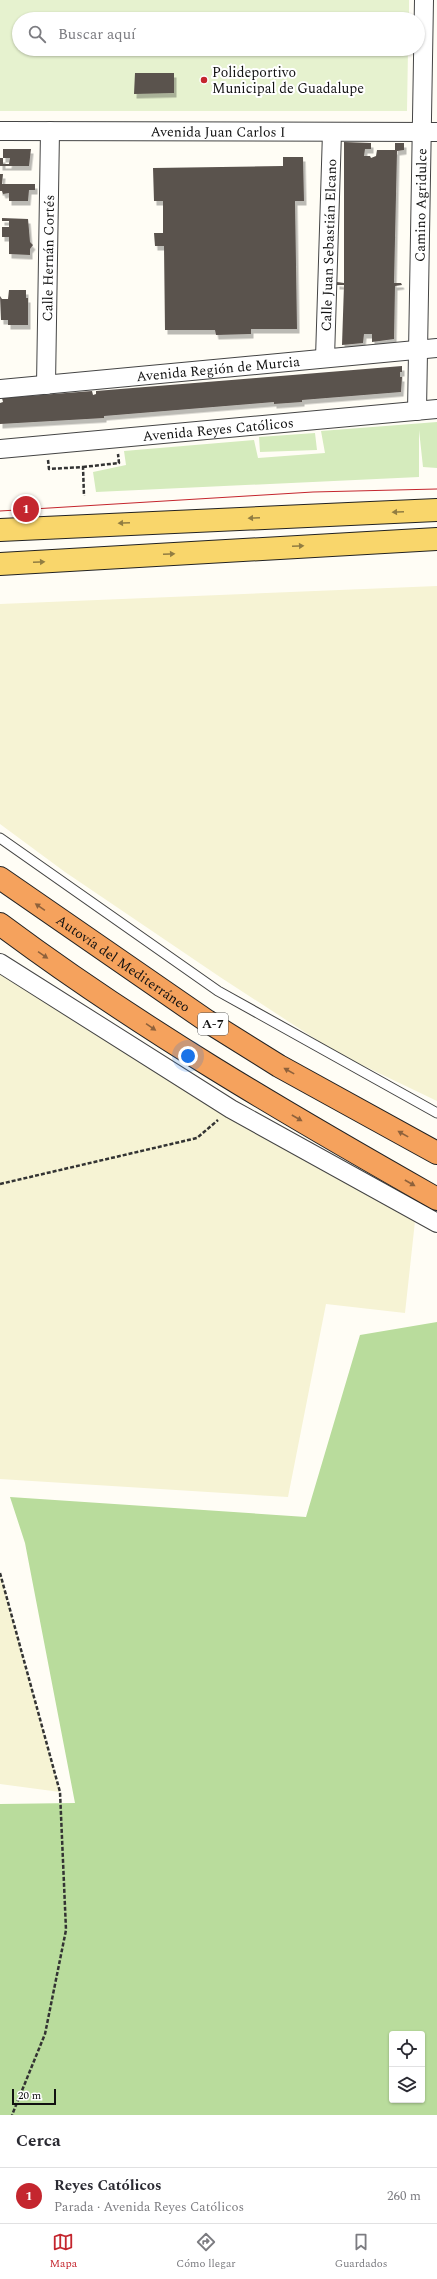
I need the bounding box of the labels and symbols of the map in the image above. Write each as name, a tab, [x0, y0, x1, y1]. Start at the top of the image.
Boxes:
place label: Polideportivo Municipal de Guadalupe	[212, 62, 364, 99]
marker: Polideportivo Municipal de Guadalupe	[199, 75, 209, 85]
street label: Avenida Juan Carlos I	[150, 121, 286, 142]
street label: Camino Agridulce	[409, 148, 432, 262]
street label: Calle Juan Sebastián Elcano	[315, 158, 342, 332]
street label: Calle Hernán Cortés	[37, 194, 59, 322]
street label: Avenida Región de Murcia	[135, 350, 301, 387]
street label: Avenida Reyes Católicos	[142, 412, 295, 446]
pin: 1	[13, 494, 39, 524]
one-way arrow	[391, 509, 404, 515]
one-way arrow	[248, 514, 260, 521]
one-way arrow	[118, 520, 130, 527]
one-way arrow	[292, 543, 304, 550]
one-way arrow	[163, 551, 176, 557]
one-way arrow	[33, 558, 45, 565]
one-way arrow	[35, 903, 46, 911]
street label: Autovía del Mediterráneo	[52, 909, 195, 1017]
one-way arrow	[38, 951, 48, 959]
road number: A-7	[198, 1013, 228, 1035]
one-way arrow	[146, 1023, 156, 1031]
your location	[178, 1046, 198, 1066]
one-way arrow	[283, 1068, 295, 1075]
one-way arrow	[291, 1115, 303, 1122]
one-way arrow	[397, 1131, 409, 1138]
one-way arrow	[404, 1180, 416, 1187]
scale bar	[12, 2087, 56, 2106]

